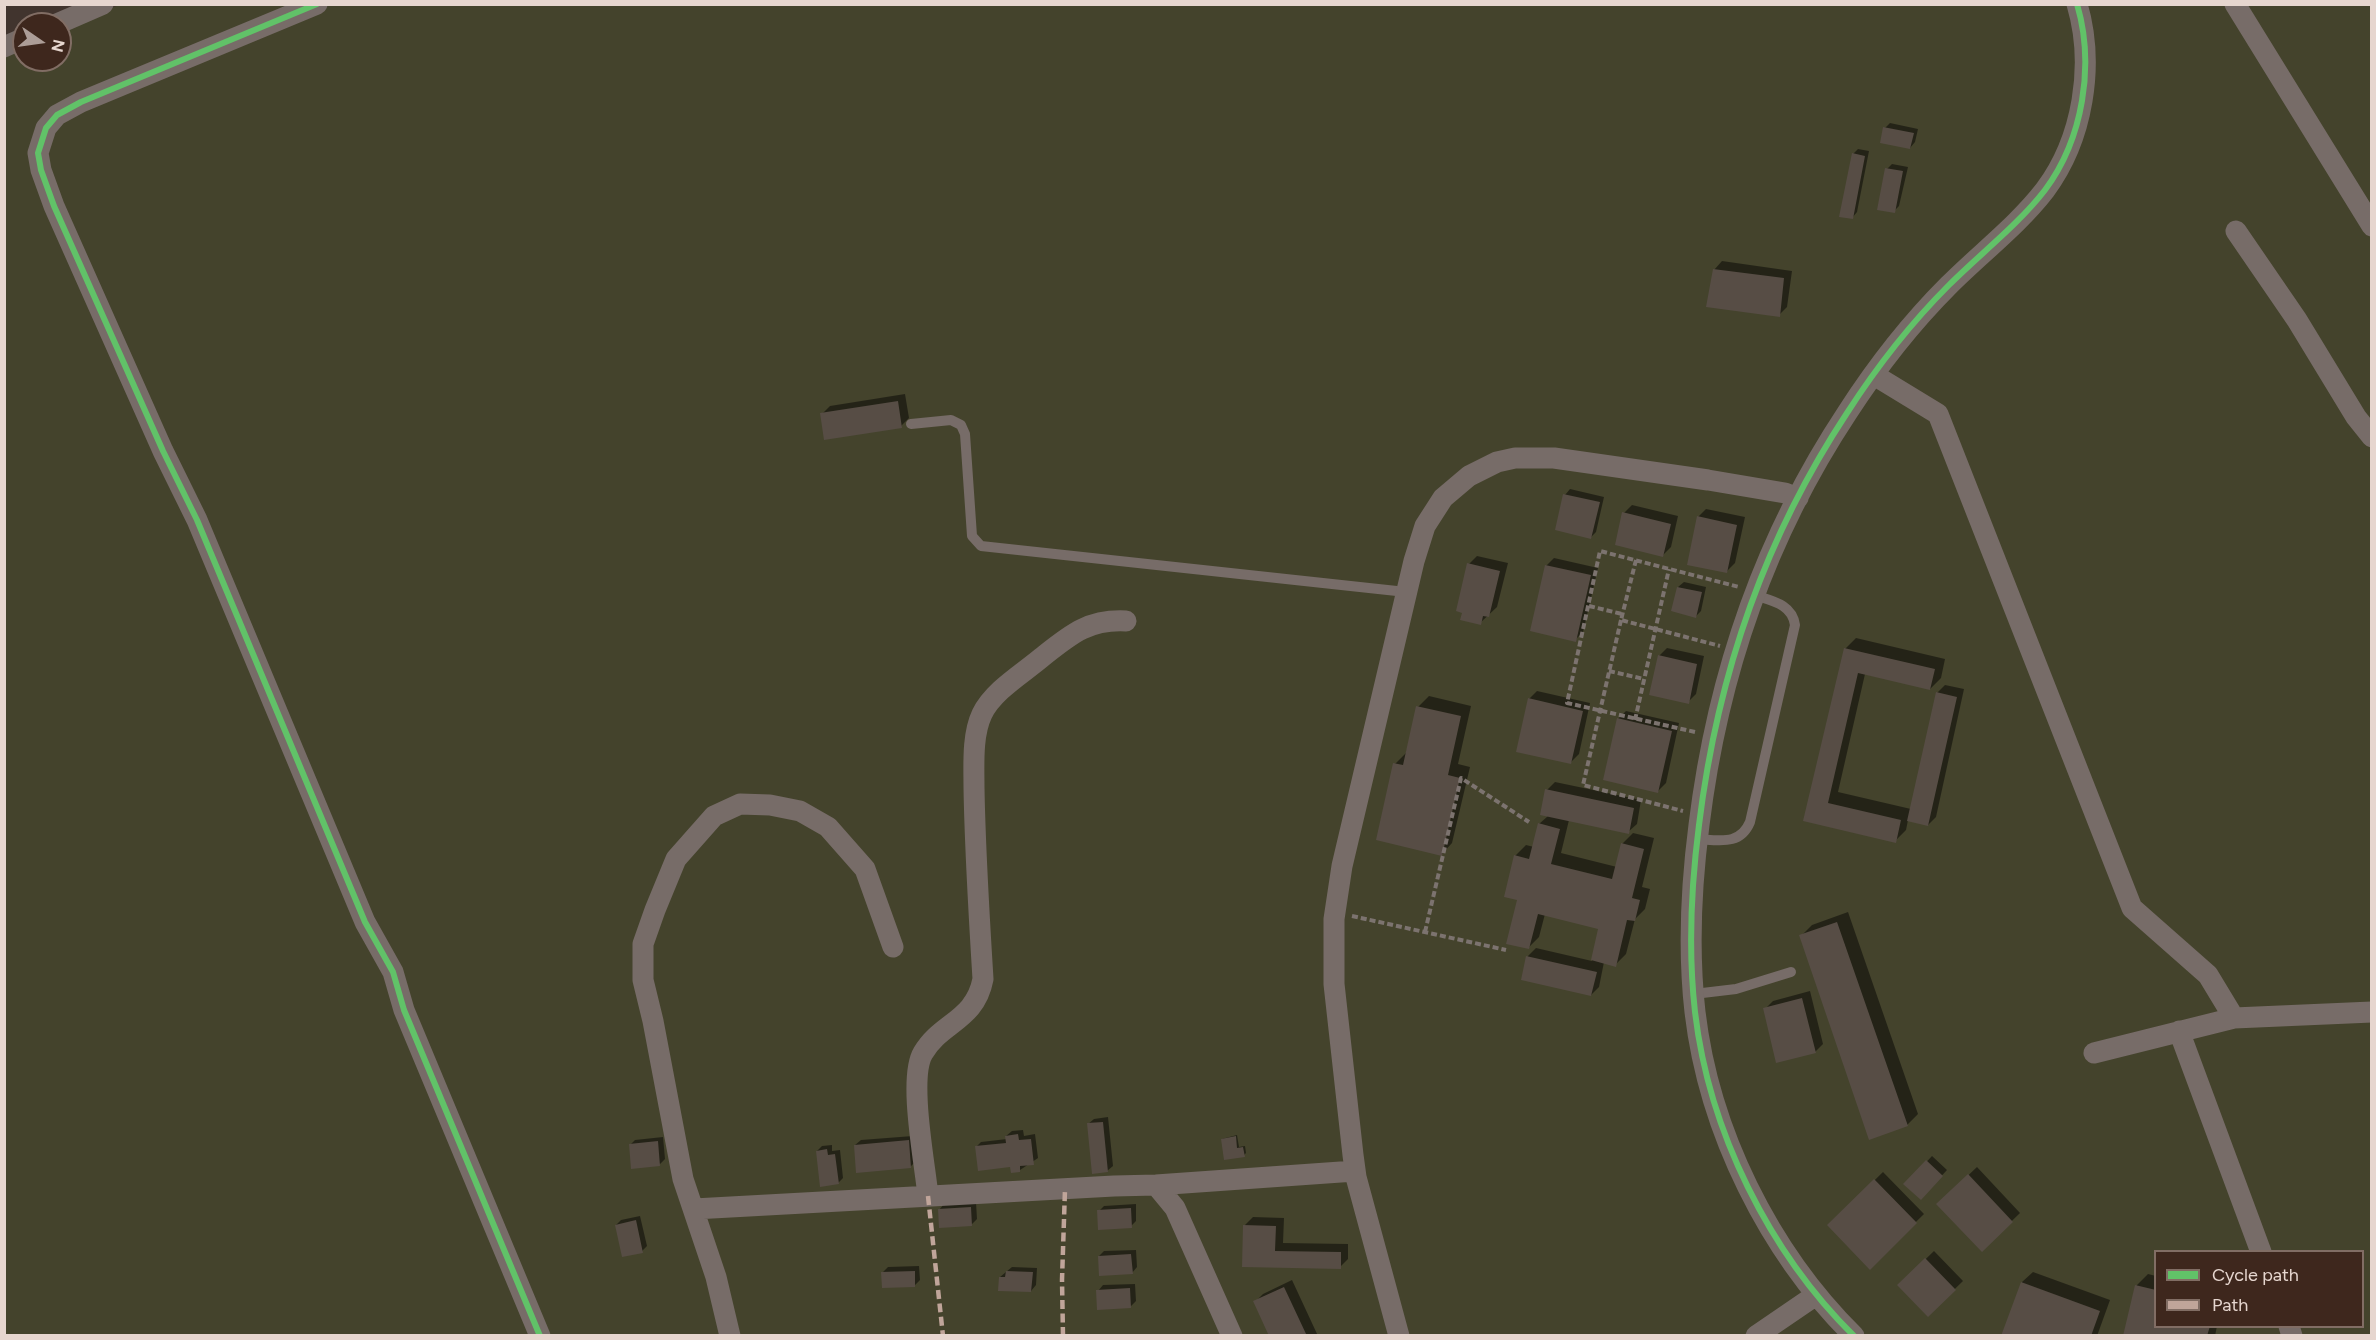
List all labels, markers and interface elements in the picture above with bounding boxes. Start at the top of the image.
north arrow [12,12,72,72]
text: N [47,38,69,54]
legend [2154,1250,2364,1328]
text: Cycle path [2212,1264,2299,1286]
text: Path [2212,1294,2248,1316]

